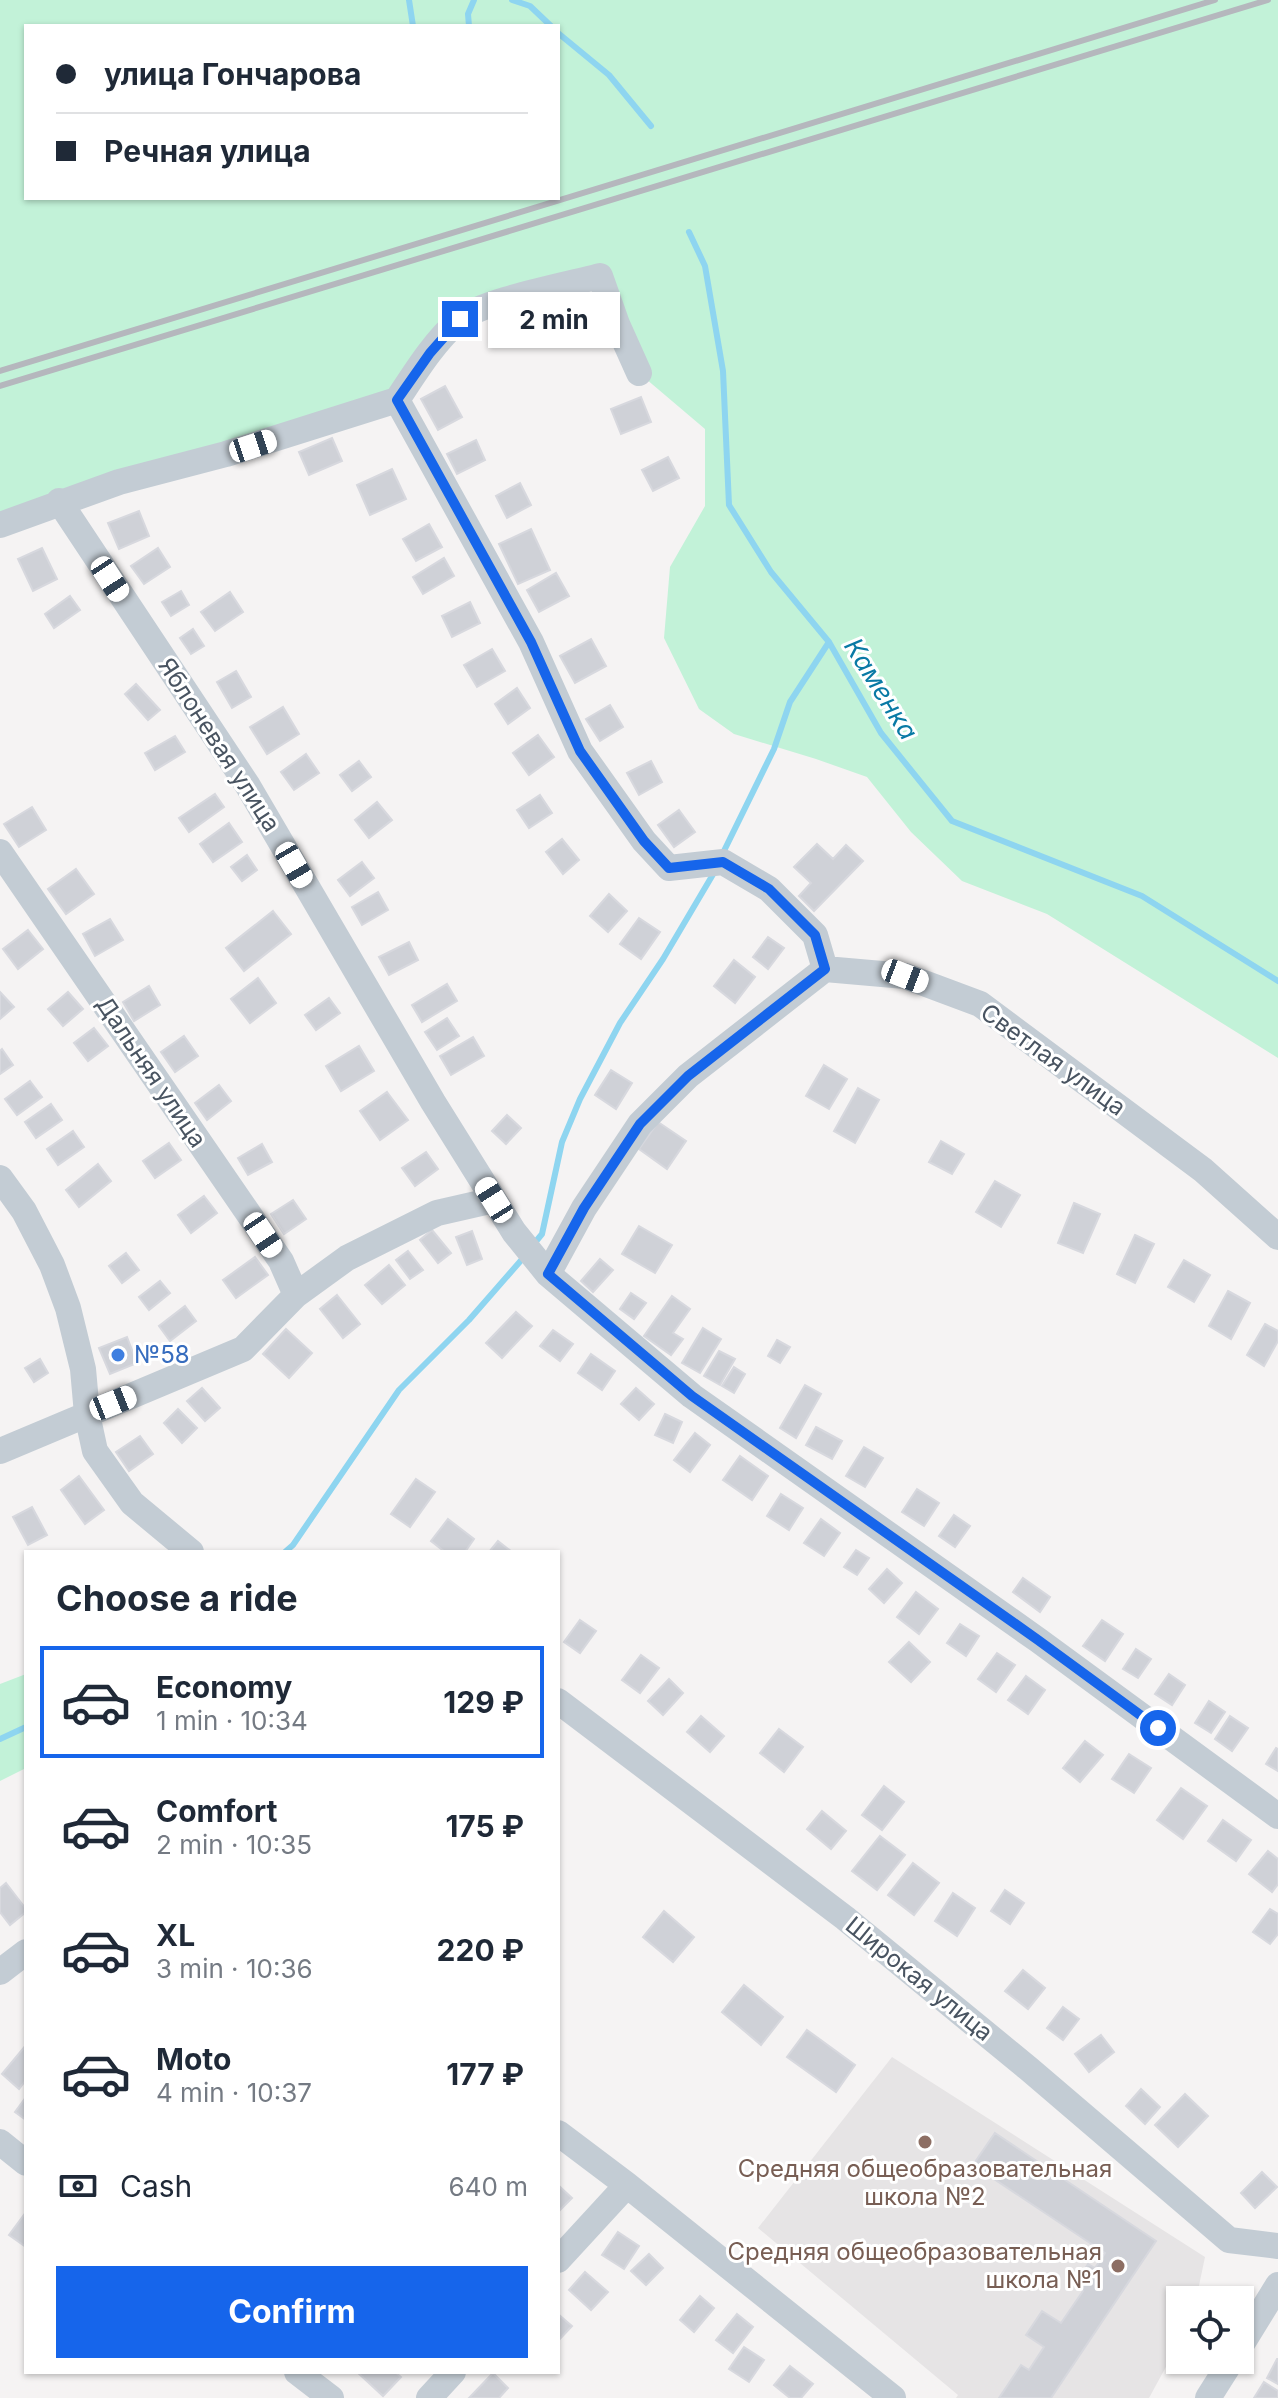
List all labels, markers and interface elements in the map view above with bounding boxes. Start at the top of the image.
text: улица Гончарова [104,56,361,92]
text: Речная улица [104,133,311,169]
callout: 2 min [488,291,620,347]
route end [442,301,478,337]
text: 2 min [519,304,589,335]
car [226,427,280,465]
car [87,552,133,606]
water label: Каменка [838,632,925,745]
street label: Яблоневая улица [152,652,286,837]
car [272,838,316,892]
car [878,956,932,996]
street label: Дальняя улица [90,991,213,1153]
street label: Светлая улица [975,997,1131,1122]
car [471,1173,517,1227]
car [240,1208,286,1262]
place label: №58 [134,1340,190,1369]
marker: №58 [109,1346,127,1364]
car [86,1383,140,1423]
text: Choose a ride [56,1576,298,1620]
icon: car [60,1666,132,1738]
text: Economy [156,1669,292,1705]
text: 129 ₽ [443,1684,524,1720]
text: 1 min · 10:34 [156,1705,308,1736]
route start [1140,1710,1176,1746]
icon: car [60,1790,132,1862]
text: Comfort [156,1793,277,1829]
text: 175 ₽ [445,1808,524,1844]
text: 2 min · 10:35 [156,1829,312,1860]
street label: Широкая улица [840,1910,999,2047]
icon: car [60,1914,132,1986]
text: XL [156,1917,195,1953]
text: 220 ₽ [437,1932,524,1968]
text: 3 min · 10:36 [156,1953,313,1984]
icon: car [60,2038,132,2110]
text: Moto [156,2041,231,2077]
text: 177 ₽ [446,2056,524,2092]
text: 4 min · 10:37 [156,2077,312,2108]
marker: Средняя общеобразовательная школа №2 [916,2133,934,2151]
place label: Средняя общеобразовательная школа №2 [738,2154,1112,2211]
icon: cash [56,2164,100,2208]
text: Cash [120,2168,192,2204]
text: 640 m [449,2171,528,2202]
place label: Средняя общеобразовательная школа №1 [727,2237,1102,2294]
marker: Средняя общеобразовательная школа №1 [1109,2257,1127,2275]
button: Confirm [56,2266,528,2358]
map controls [1166,2286,1254,2374]
button: locate [1166,2286,1254,2374]

